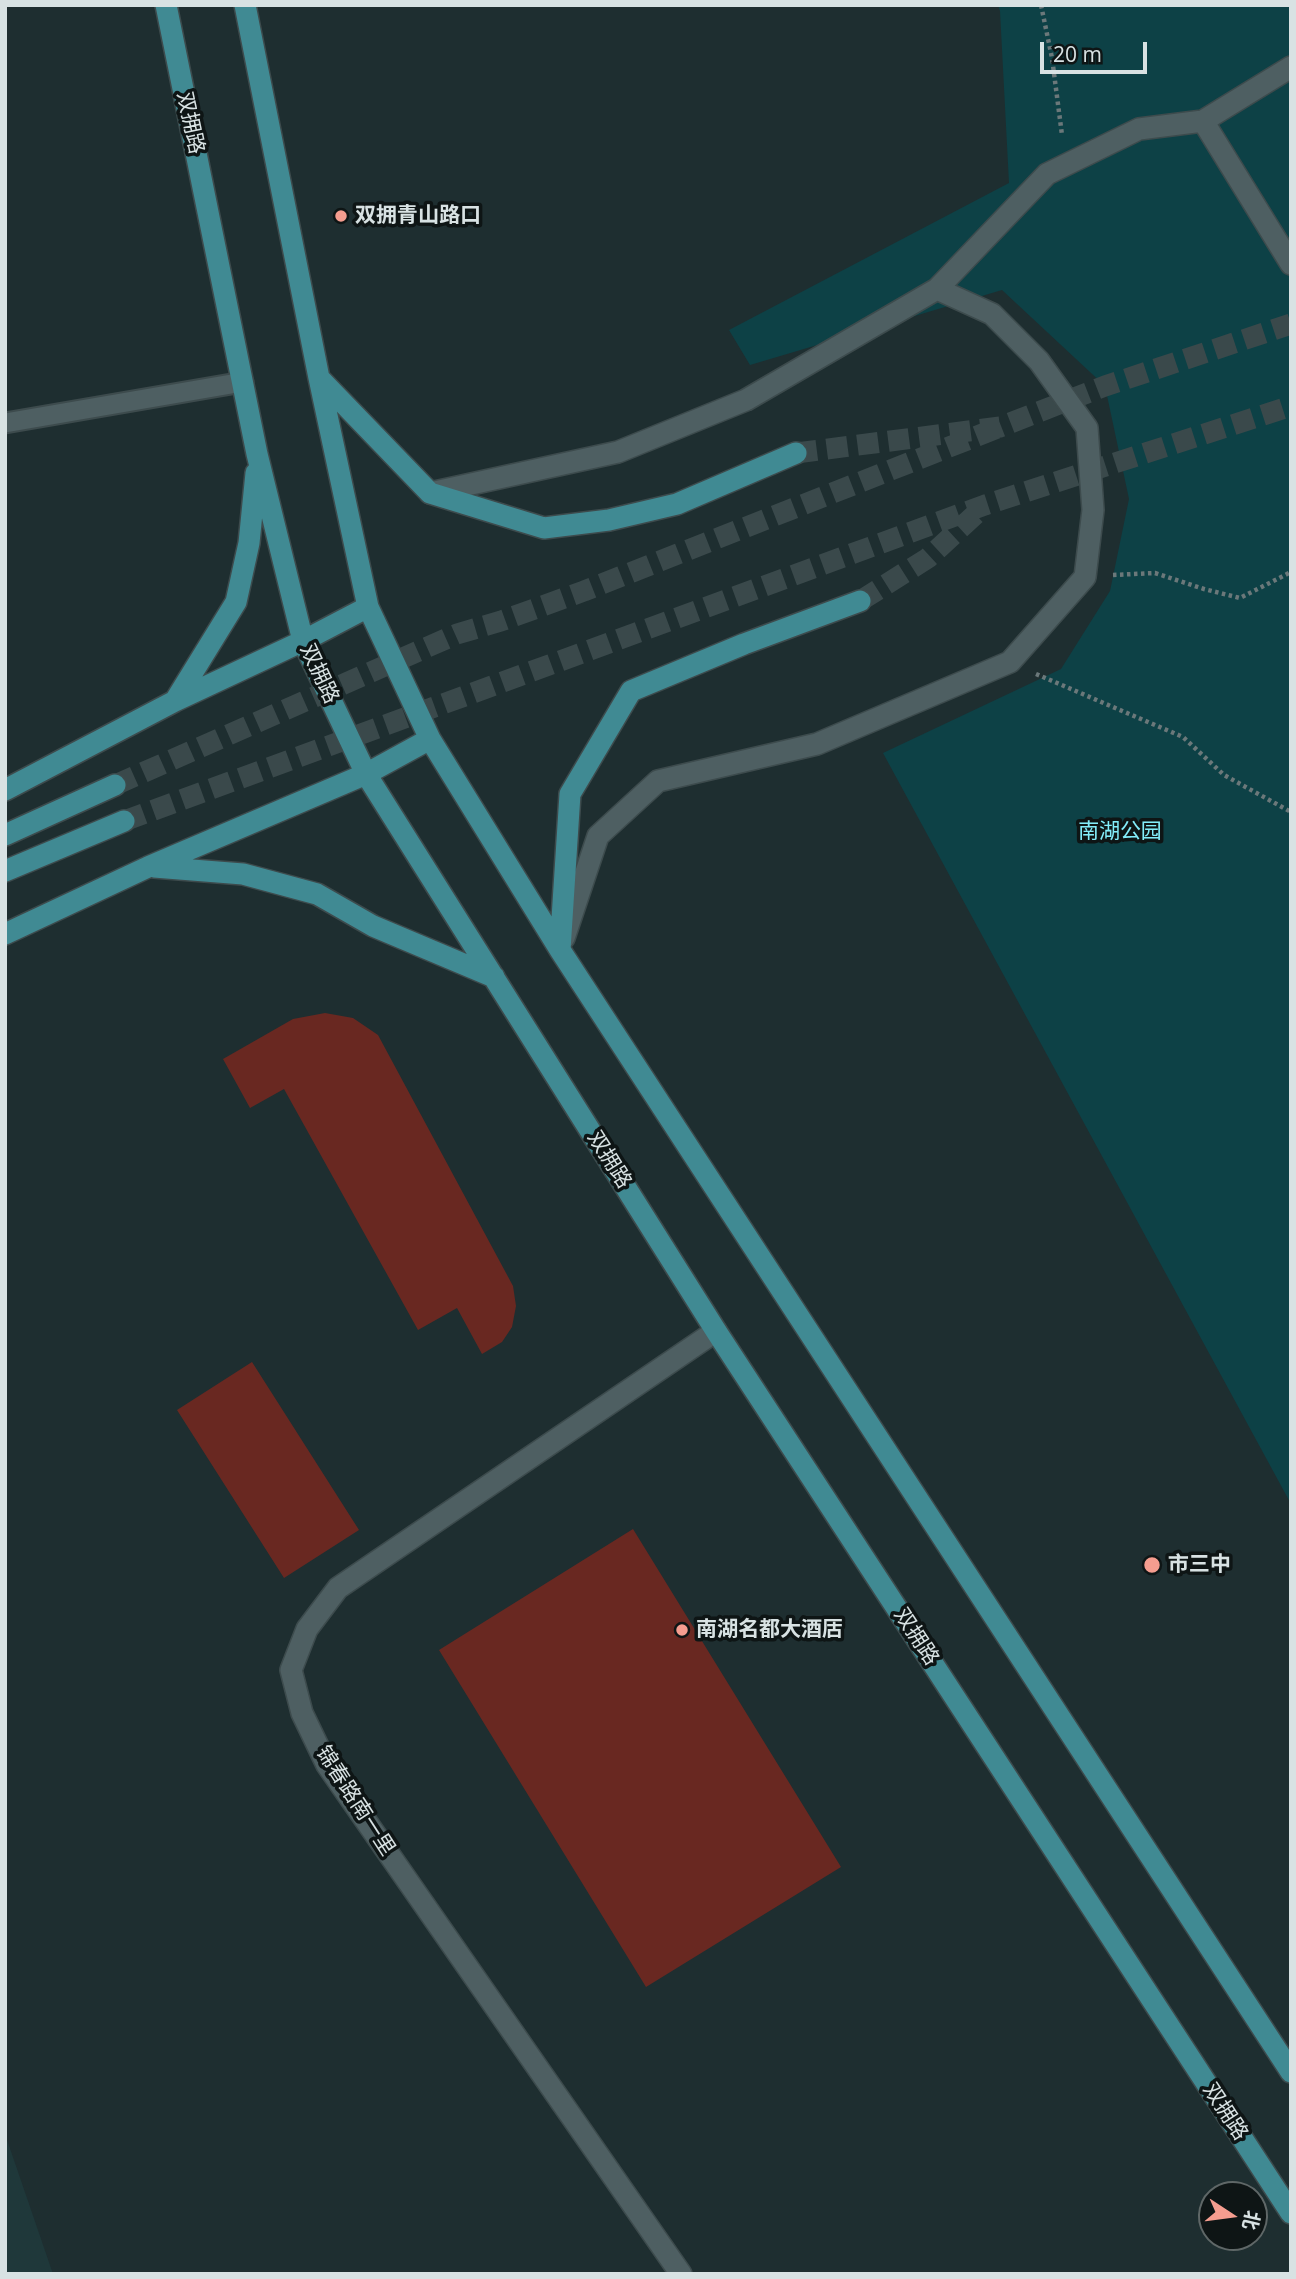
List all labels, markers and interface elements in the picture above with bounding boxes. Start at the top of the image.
scale bar [1044,28,1151,72]
text: 20 m [1053,40,1102,68]
street label: 双拥路 [171,90,209,156]
place label: 双拥青山路口 [355,203,481,229]
marker: 双拥青山路口 [333,208,349,224]
street label: 双拥路 [294,640,344,708]
park label: 南湖公园 [1078,819,1162,845]
street label: 双拥路 [582,1127,636,1193]
place label: 市三中 [1168,1552,1231,1578]
marker: 市三中 [1142,1555,1162,1575]
street label: 双拥路 [888,1604,944,1670]
place label: 南湖名都大酒㕆 [696,1617,843,1643]
marker: 南湖名都大酒㕆 [674,1622,690,1638]
street label: 锦春路南一里 [310,1741,400,1861]
street label: 双拥路 [1197,2079,1253,2145]
north arrow [1198,2181,1268,2251]
text: 北 [1237,2208,1266,2232]

